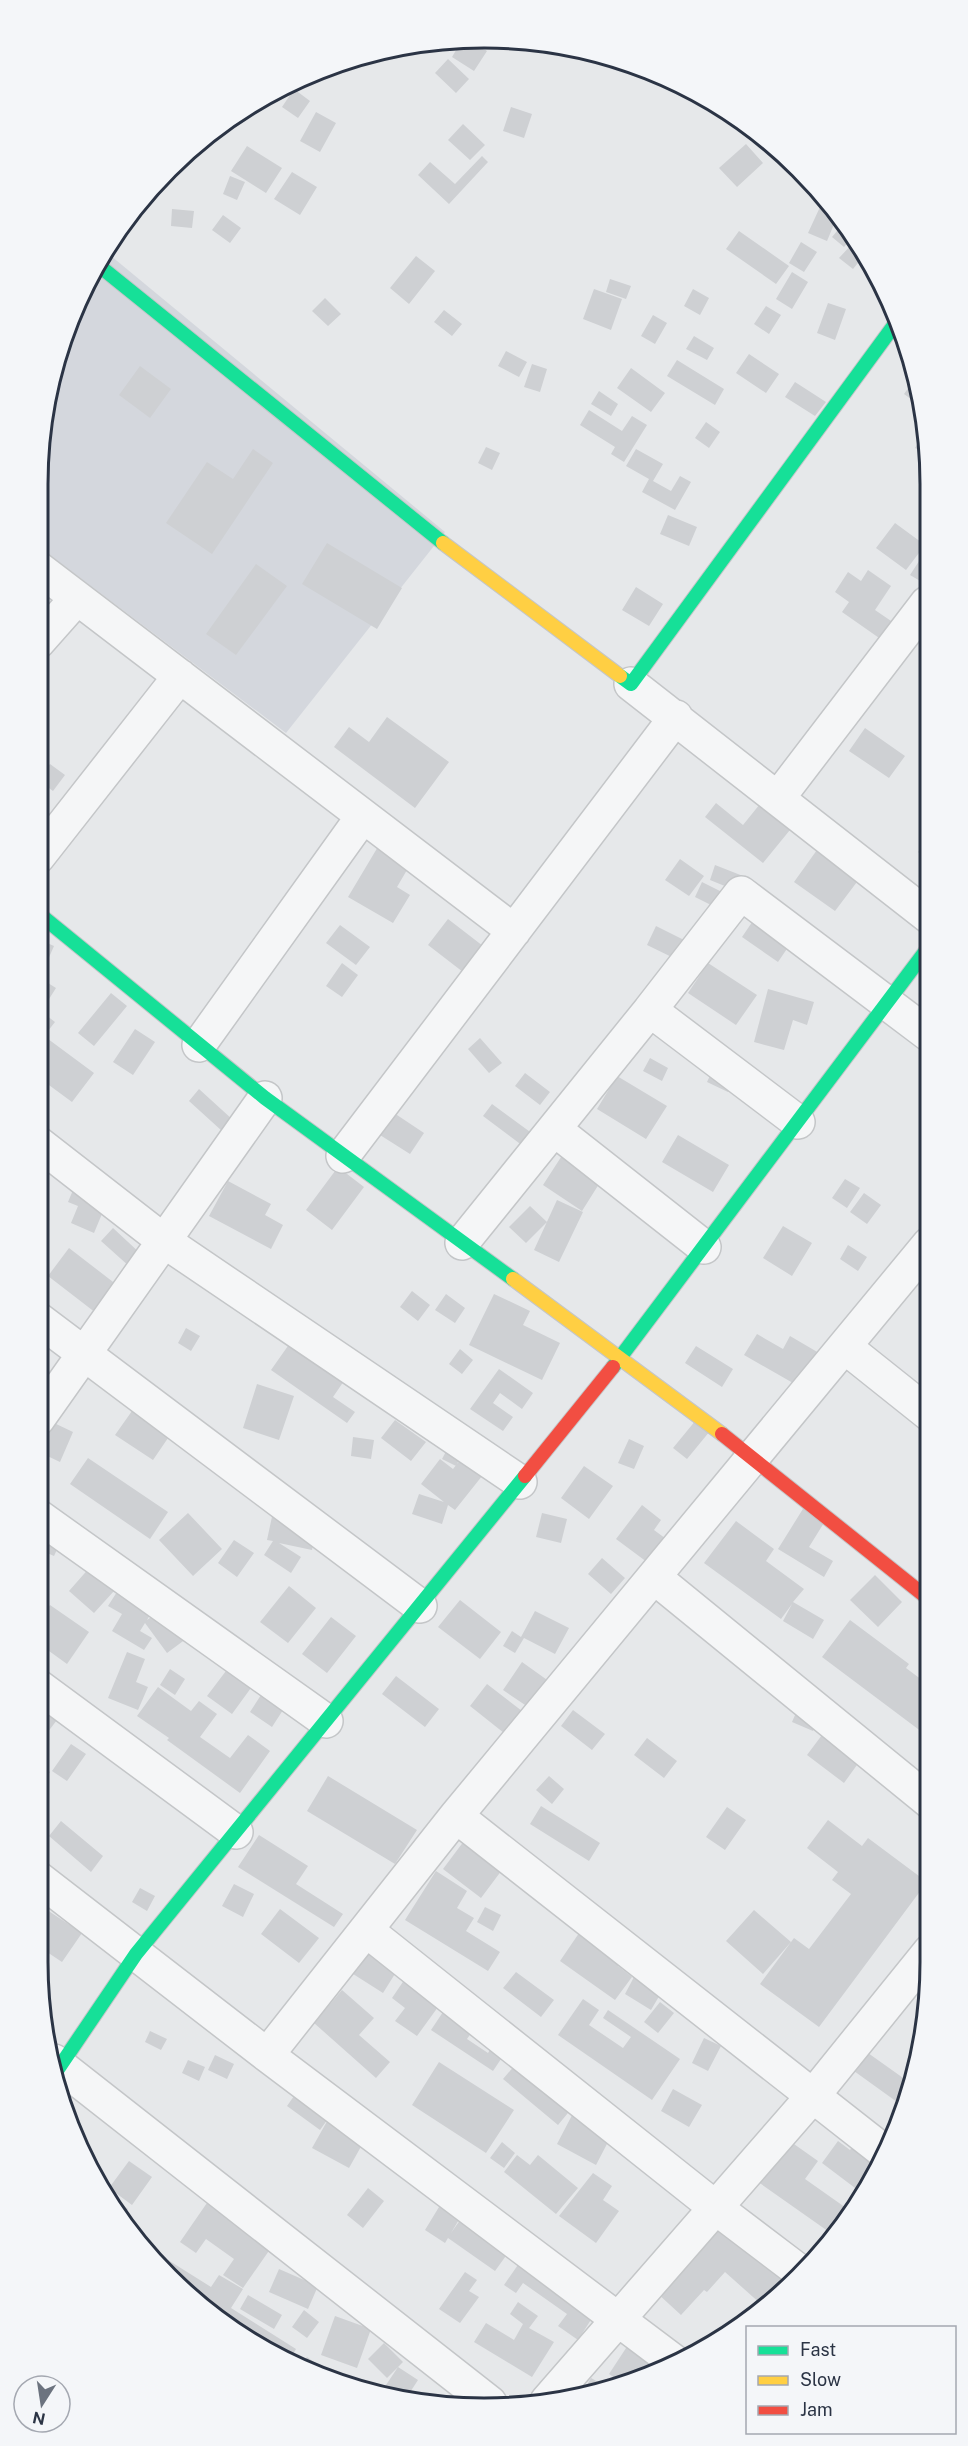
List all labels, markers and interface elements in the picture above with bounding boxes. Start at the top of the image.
legend [746,2326,956,2434]
text: Fast [800,2339,836,2360]
text: Slow [800,2369,841,2390]
north arrow [12,2374,72,2434]
text: Jam [800,2399,833,2420]
text: N [31,2408,47,2429]

